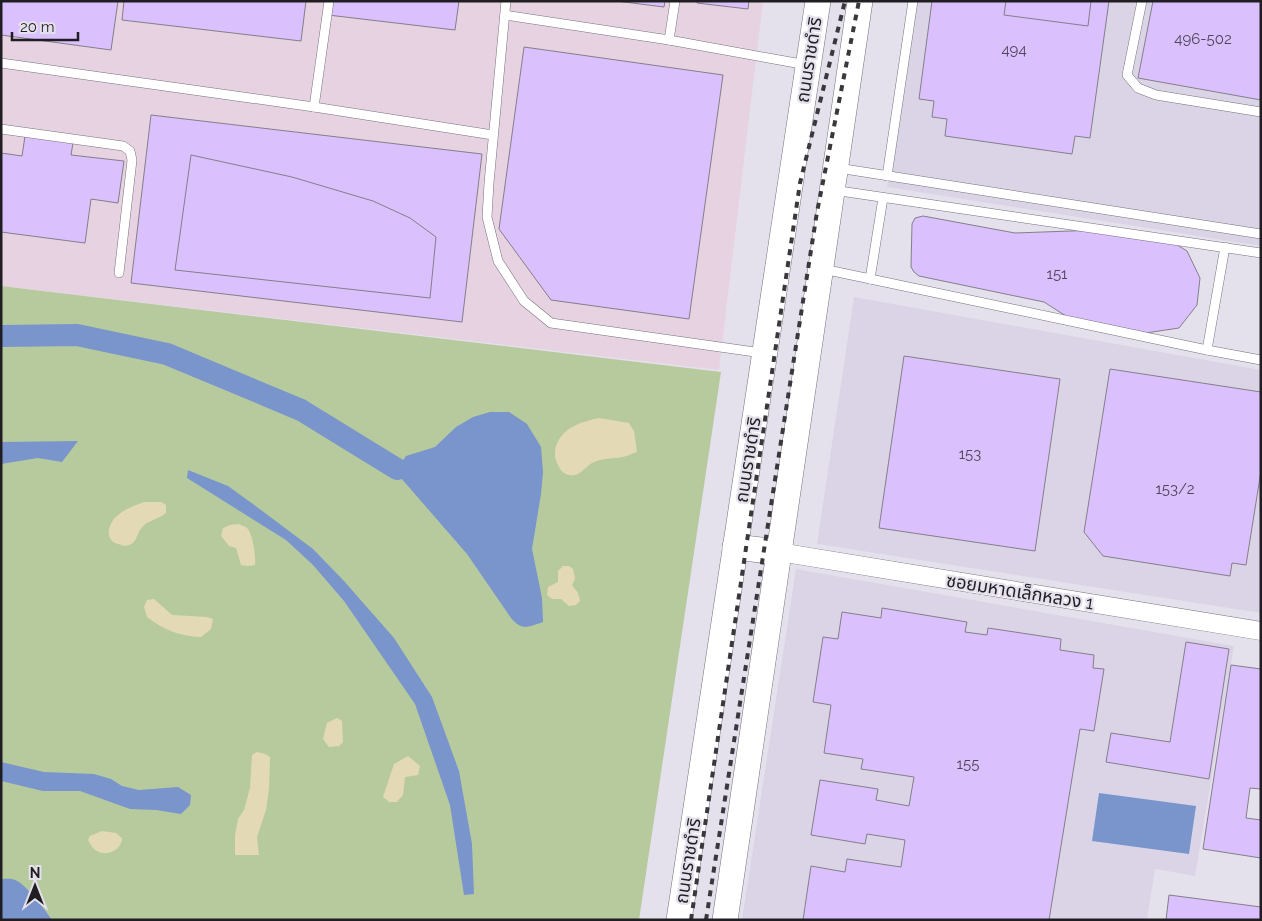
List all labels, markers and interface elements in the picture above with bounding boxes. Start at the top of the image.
scale bar [12,10,79,42]
street label: ถนนราชดำริ [791,16,826,104]
text: 20 m [20,18,55,36]
house number: 496-502 [1174,30,1232,48]
house number: 494 [1001,41,1027,59]
house number: 151 [1046,265,1068,283]
street label: ถนนราชดำริ [730,416,765,504]
house number: 153 [959,445,981,463]
house number: 153/2 [1155,480,1195,498]
street label: ซอยมหาดเล็กหลวง 1 [945,569,1096,614]
house number: 155 [957,755,979,773]
street label: ถนนราชดำริ [670,817,705,905]
north arrow [10,861,60,911]
text: N [30,865,40,881]

